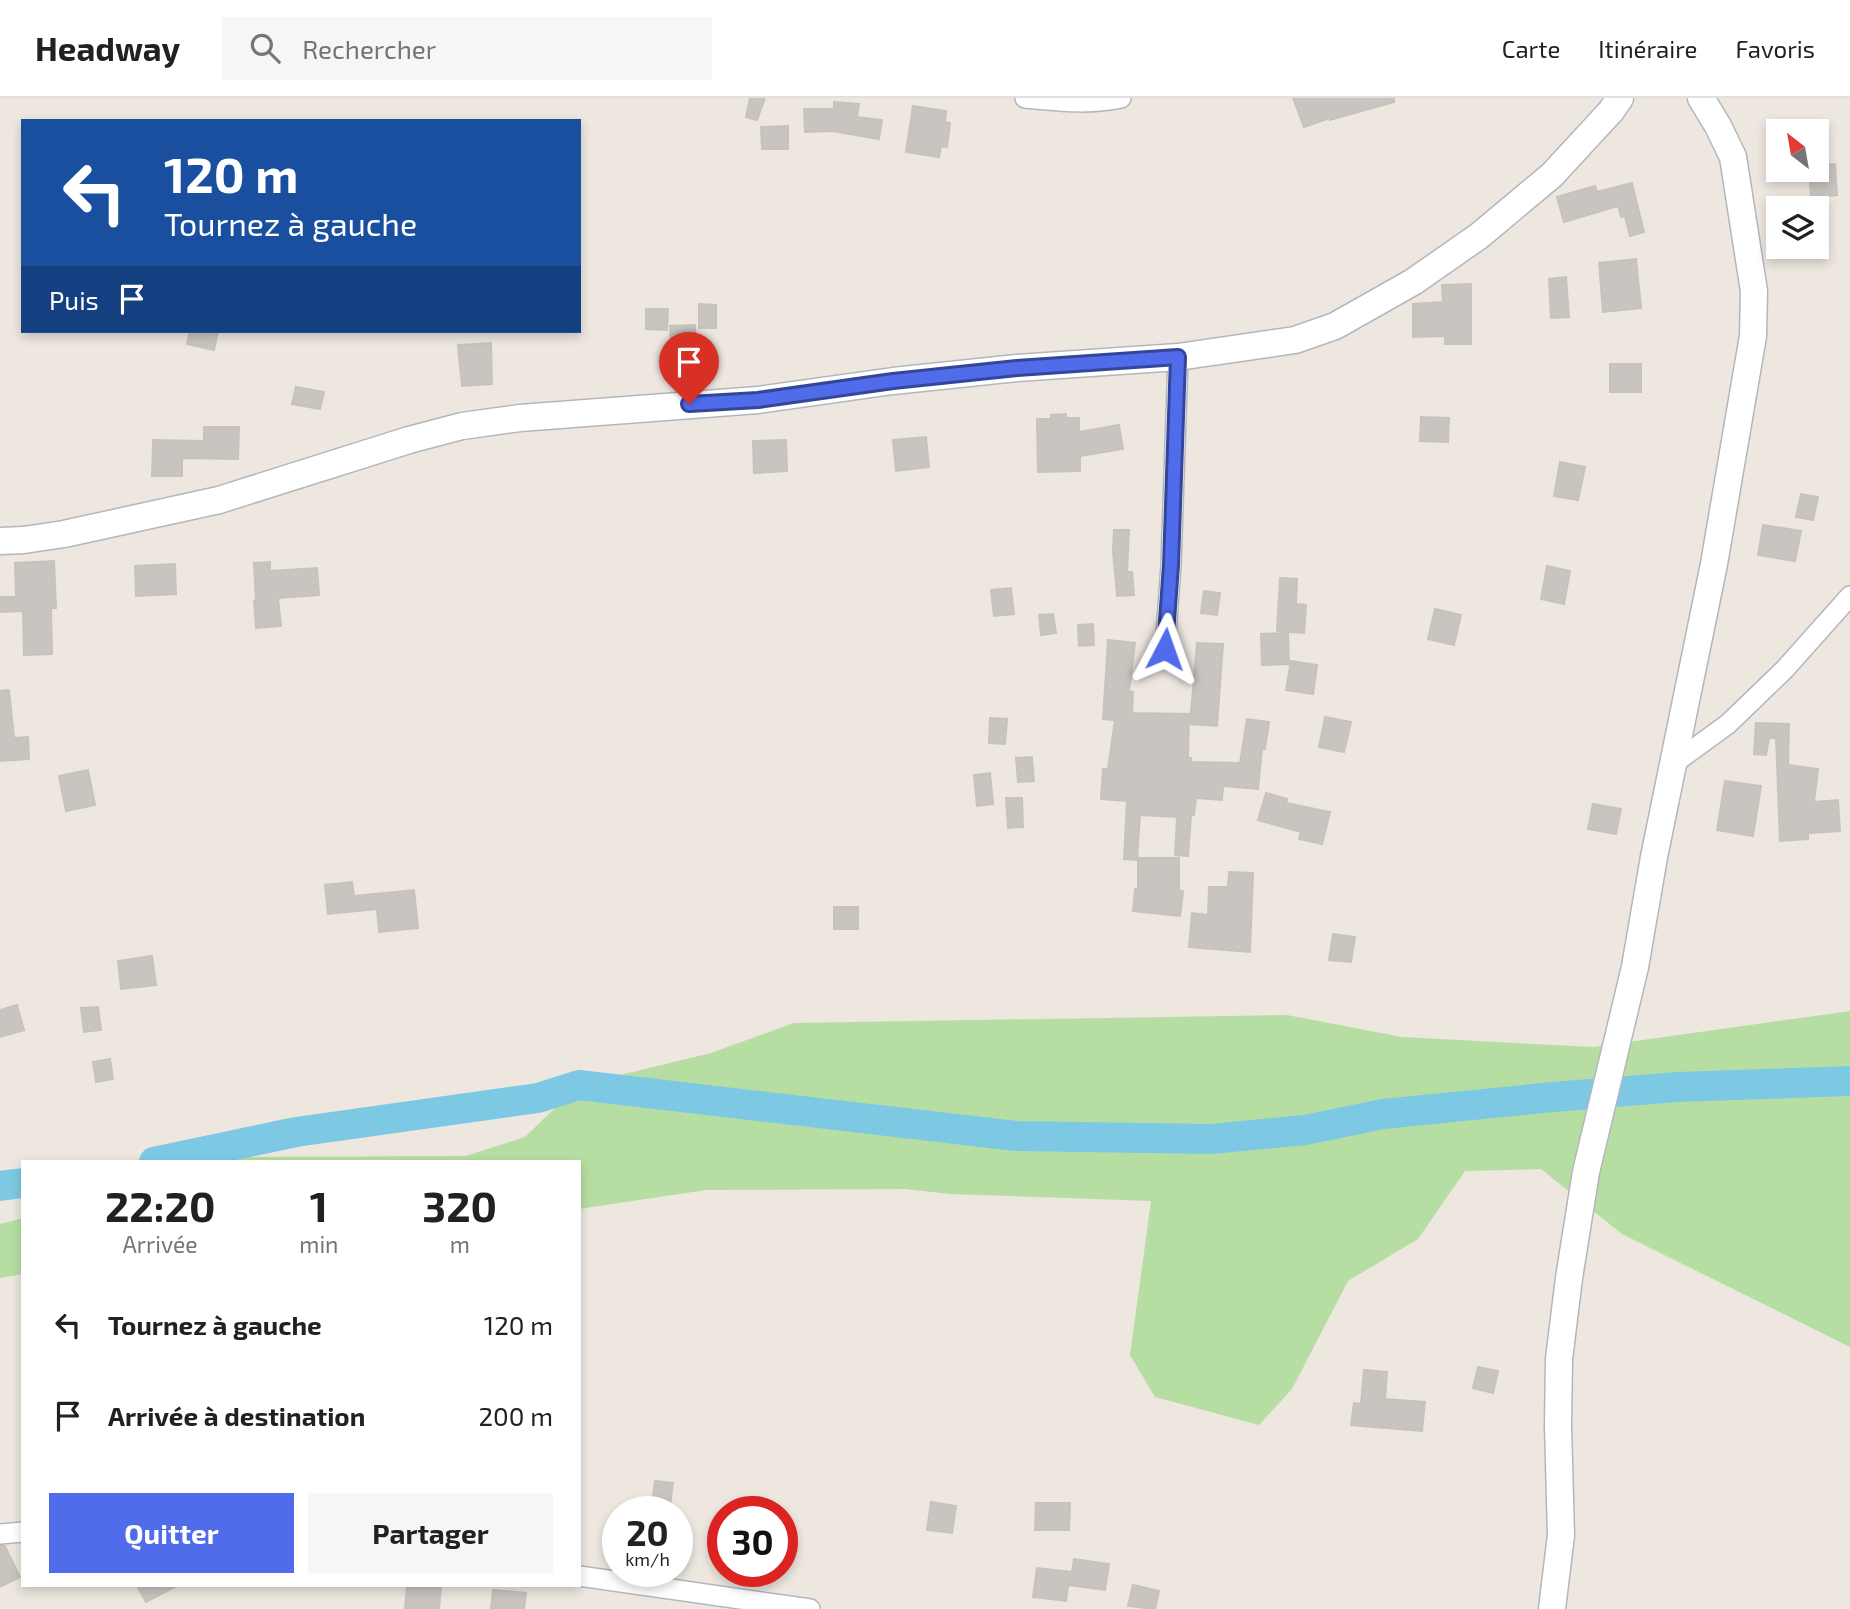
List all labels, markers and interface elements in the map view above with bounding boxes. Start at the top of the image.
search box [222,17,712,80]
text: Headway [35,28,180,68]
icon: search [246,29,284,67]
text: Rechercher [302,33,436,64]
text: Carte [1502,34,1560,63]
text: Itinéraire [1598,34,1697,63]
text: Favoris [1735,34,1815,63]
north arrow [1766,119,1829,182]
map controls [1766,119,1829,259]
text: 120 m [164,144,298,203]
icon: left [49,147,140,238]
button: layers [1766,196,1829,259]
text: Tournez à gauche [164,204,417,242]
icon: arrive [113,280,151,318]
text: Puis [49,284,99,315]
pin [659,332,719,404]
icon: arrive [670,343,708,381]
position arrow [1128,612,1202,686]
text: 22:20 [105,1180,215,1230]
text: 1 [310,1180,328,1230]
text: 320 [422,1180,497,1230]
text: Arrivée [123,1230,198,1258]
text: min [299,1230,338,1258]
text: m [450,1230,470,1258]
icon: left [49,1306,87,1344]
text: Tournez à gauche [108,1309,322,1340]
text: 120 m [484,1309,553,1340]
icon: arrive [49,1397,87,1435]
text: Arrivée à destination [108,1400,365,1431]
text: 200 m [478,1400,553,1431]
button: Quitter [49,1493,294,1573]
button: Partager [308,1493,553,1573]
speed limit sign: 30 [707,1496,798,1587]
text: 20 [626,1511,669,1553]
text: km/h [625,1548,670,1570]

